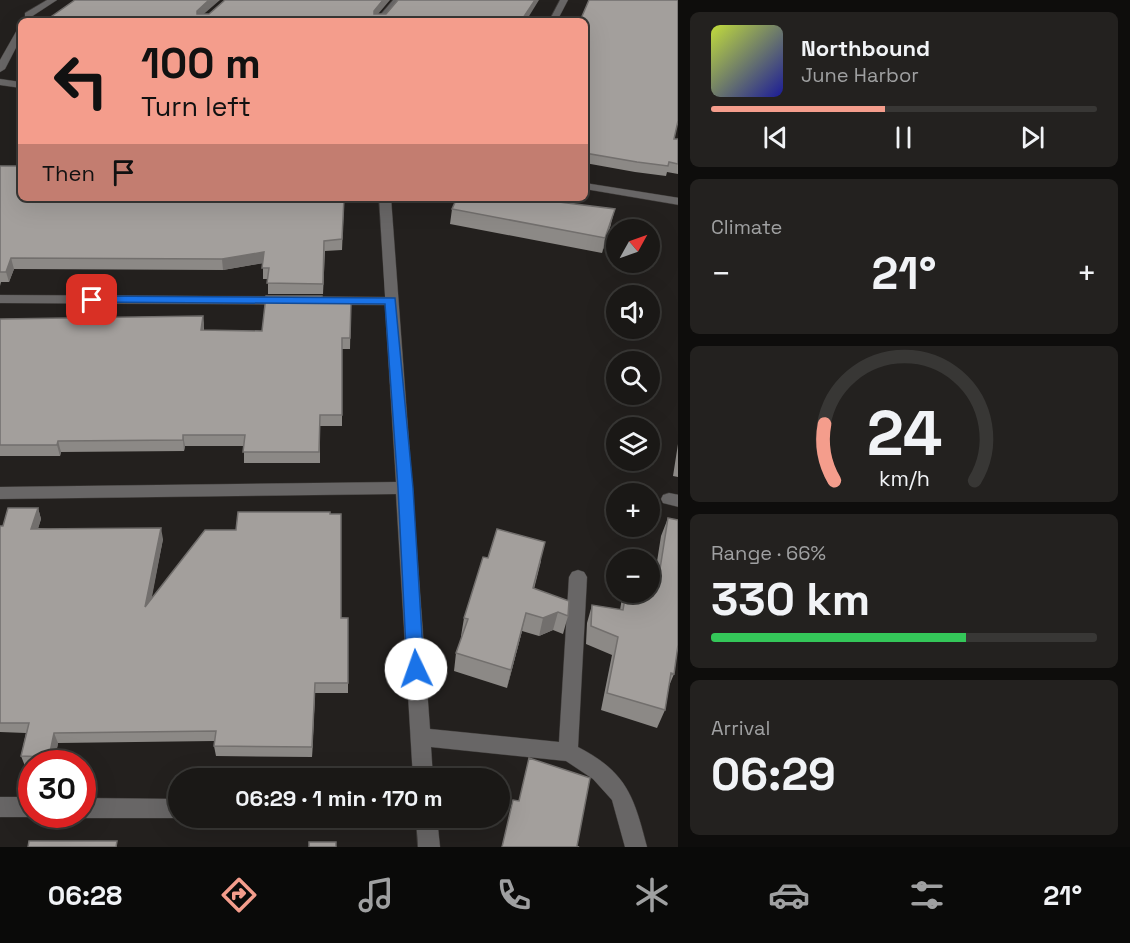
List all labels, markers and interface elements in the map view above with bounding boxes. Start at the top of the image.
text: Northbound [801,34,930,62]
text: 100 m [141,37,261,90]
icon: left [42,42,120,120]
text: June Harbor [801,62,919,88]
text: Turn left [141,89,251,124]
icon: previous [759,121,792,154]
icon: pause [887,121,920,154]
icon: next [1016,121,1049,154]
icon: arrive [107,156,140,189]
text: Then [42,159,95,187]
text: Climate [711,214,782,240]
north arrow [606,219,660,273]
map controls [606,219,660,603]
text: 21° [872,245,936,302]
text: − [711,253,731,295]
text: + [1077,253,1097,295]
pin [66,274,117,325]
icon: arrive [75,283,108,316]
button: sound [606,285,660,339]
button: search [606,351,660,405]
text: 24 [866,394,942,473]
button: layers [606,417,660,471]
text: km/h [878,465,930,492]
button: + [606,483,660,537]
text: Range · 66% [711,540,826,566]
button: − [606,549,660,603]
text: 330 km [711,571,870,628]
position arrow [384,637,448,701]
text: Arrival [711,715,770,741]
text: 06:29 [711,746,836,803]
speed limit sign: 30 [18,750,96,828]
text: 06:29 · 1 min · 170 m [235,784,443,812]
icon: directions [218,874,260,916]
icon: music [355,874,397,916]
icon: phone [493,874,535,916]
icon: climate [631,874,673,916]
icon: car [768,874,810,916]
icon: filters [906,874,948,916]
text: 06:28 [48,878,122,913]
text: 21° [1043,878,1082,913]

